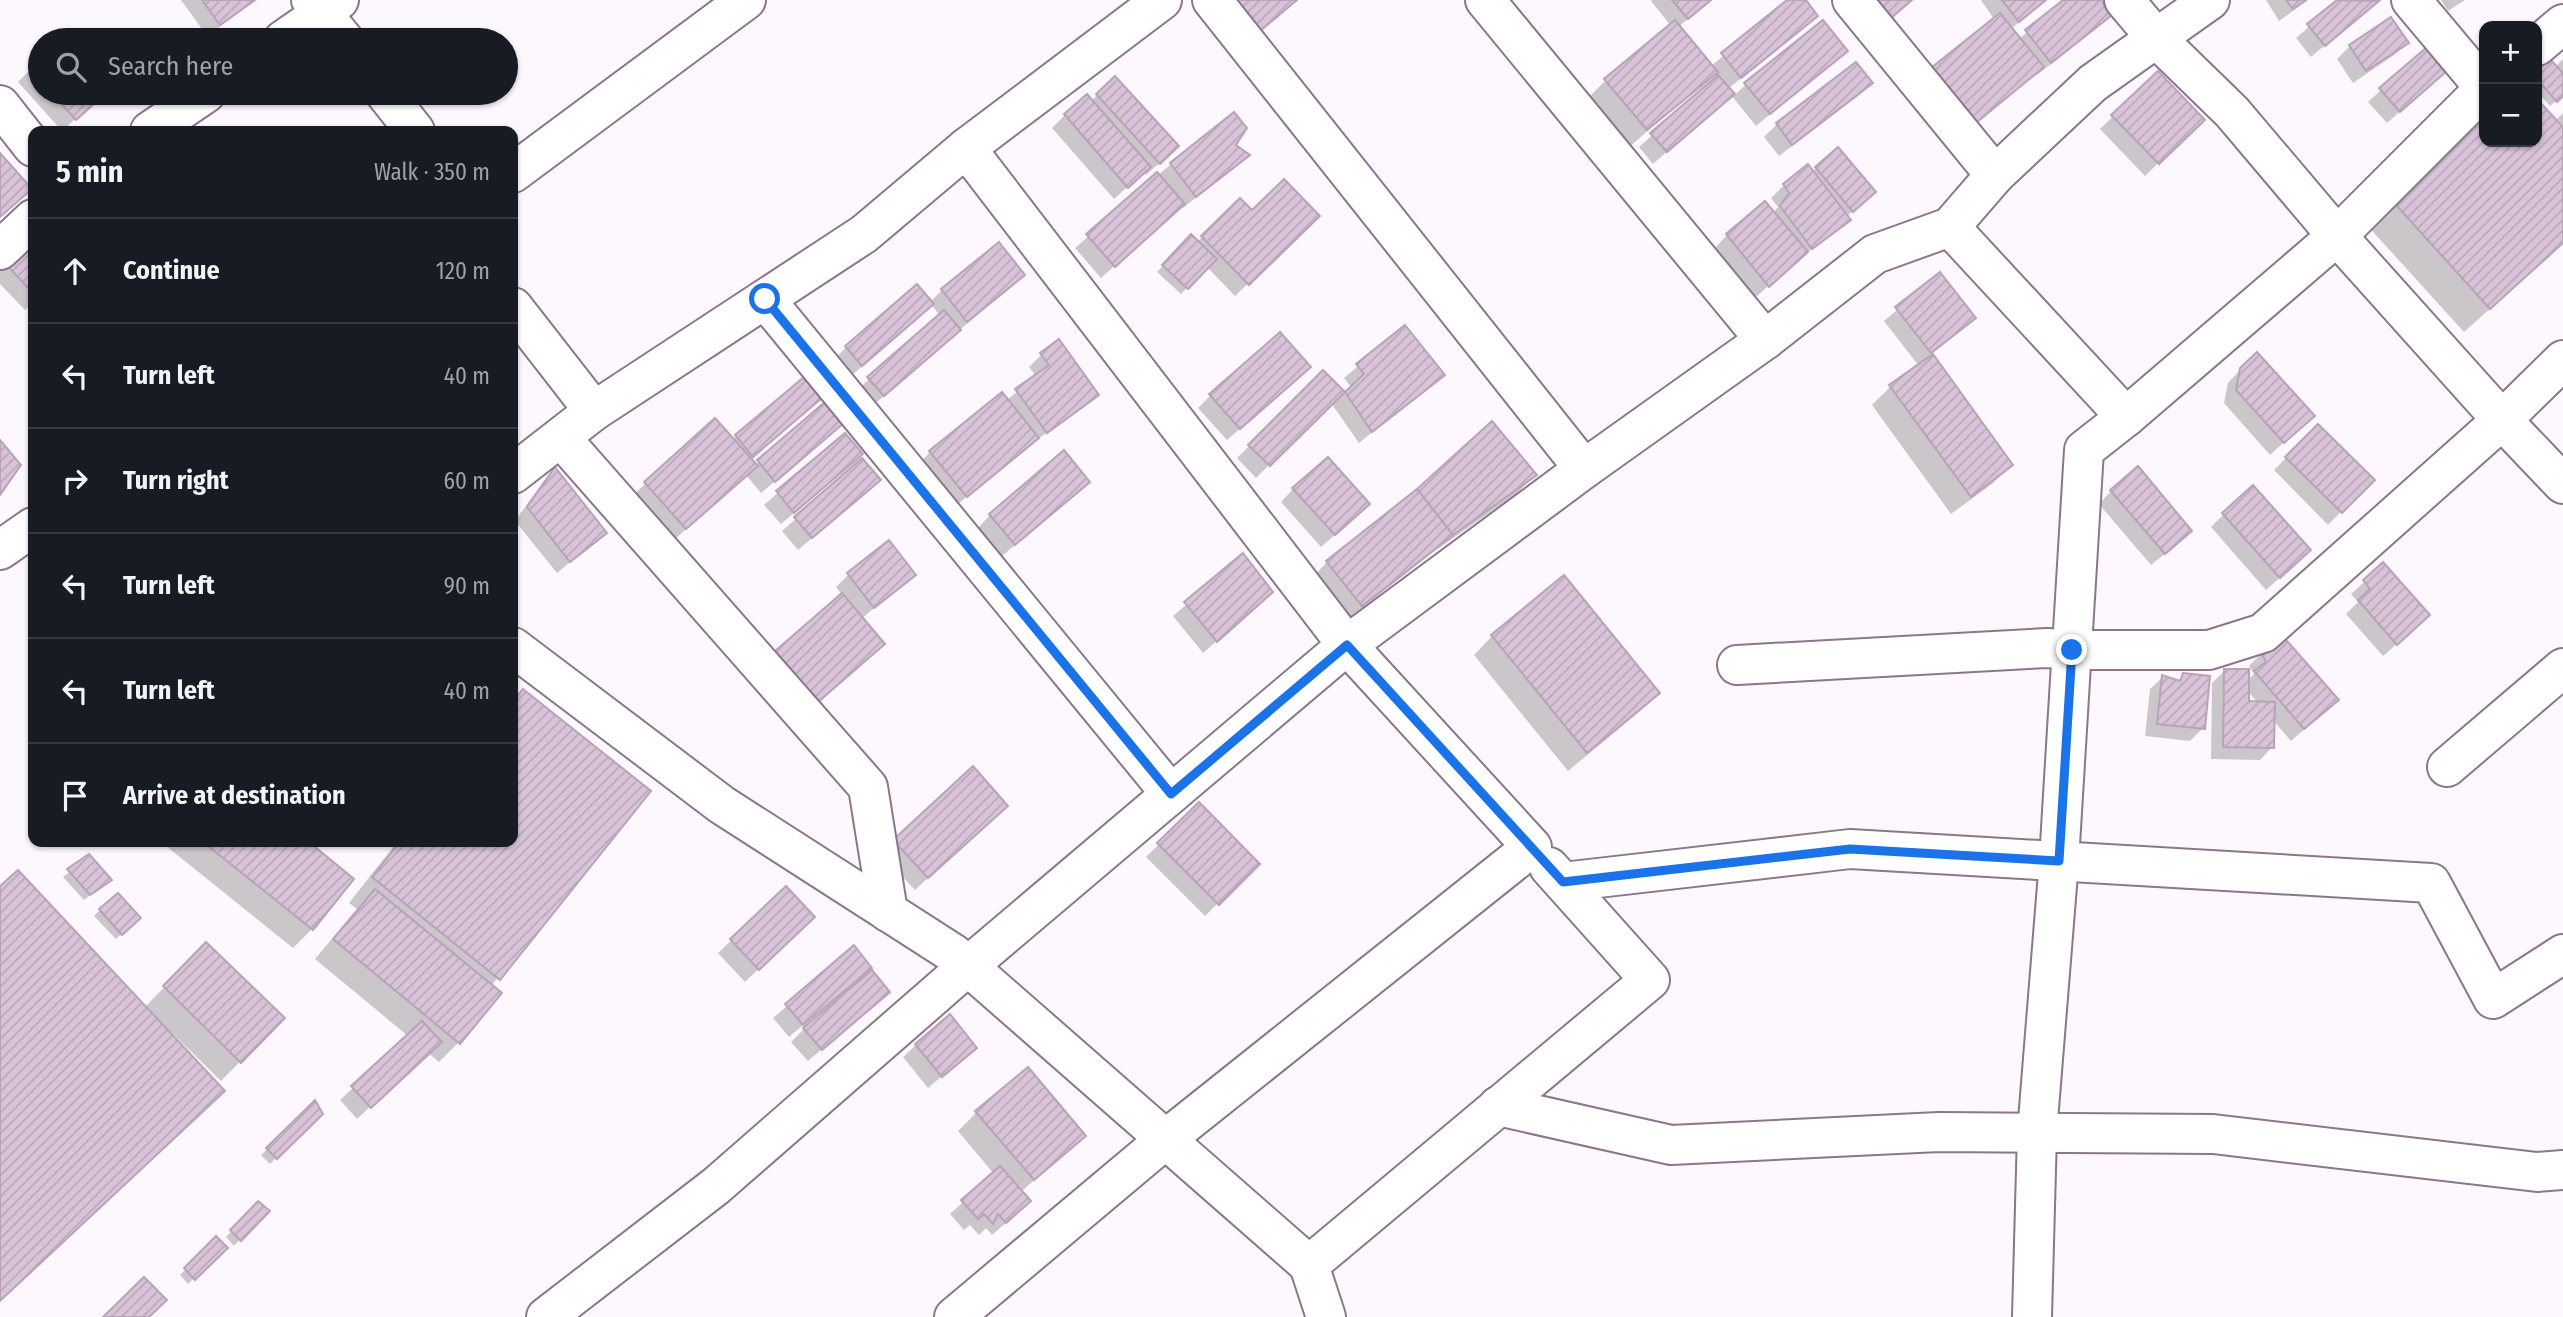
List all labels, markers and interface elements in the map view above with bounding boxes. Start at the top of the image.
map controls [2479,21,2542,147]
button: + [2479,21,2542,84]
search box [28,28,518,105]
icon: search [52,48,90,86]
text: Search here [108,51,233,82]
button: − [2479,84,2542,147]
text: 5 min [56,154,123,190]
text: Walk · 350 m [374,158,490,186]
icon: ahead [56,252,94,290]
text: Continue [123,255,220,286]
text: 120 m [436,257,490,285]
route start [749,283,780,314]
icon: left [56,357,94,395]
text: Turn left [123,360,215,391]
text: 40 m [444,362,490,390]
icon: right [56,462,94,500]
text: Turn right [123,465,229,496]
text: 60 m [444,467,490,495]
icon: left [56,567,94,605]
text: Turn left [123,570,215,601]
text: 90 m [444,572,490,600]
route end [2056,634,2087,665]
icon: left [56,672,94,710]
text: Turn left [123,675,215,706]
text: 40 m [444,677,490,705]
icon: arrive [56,777,94,815]
text: Arrive at destination [123,780,346,811]

